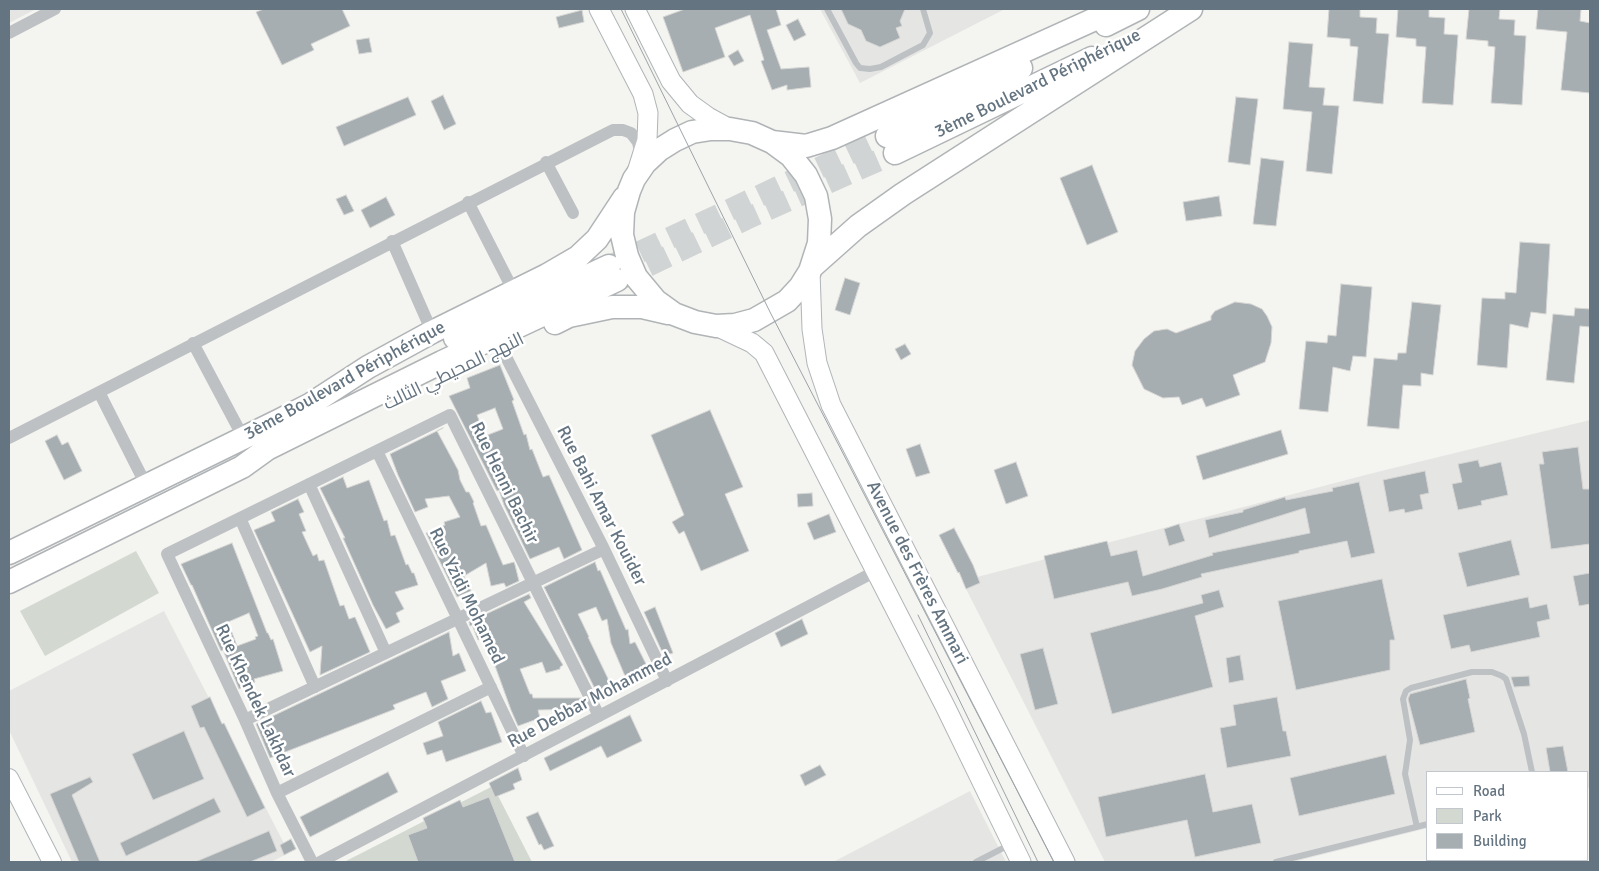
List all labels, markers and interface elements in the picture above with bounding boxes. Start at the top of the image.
street label: 3ème Boulevard Périphérique [932,25,1144,143]
street label: 3ème Boulevard Périphérique [241,317,449,445]
street label: النهج المحيطي الثالث [380,329,528,415]
street label: Rue Henni Bachir [465,419,543,547]
street label: Rue Bahi Amar Kouider [551,422,651,590]
street label: Avenue des Frères Ammari [861,478,973,668]
street label: Rue Yzidi Mohamed [424,524,508,668]
street label: Rue Khendek Lakhdar [210,621,300,781]
street label: Rue Debbar Mohammed [504,649,676,753]
legend [1426,771,1589,861]
text: Road [1473,782,1505,800]
text: Park [1473,807,1502,825]
text: Building [1473,832,1527,850]

